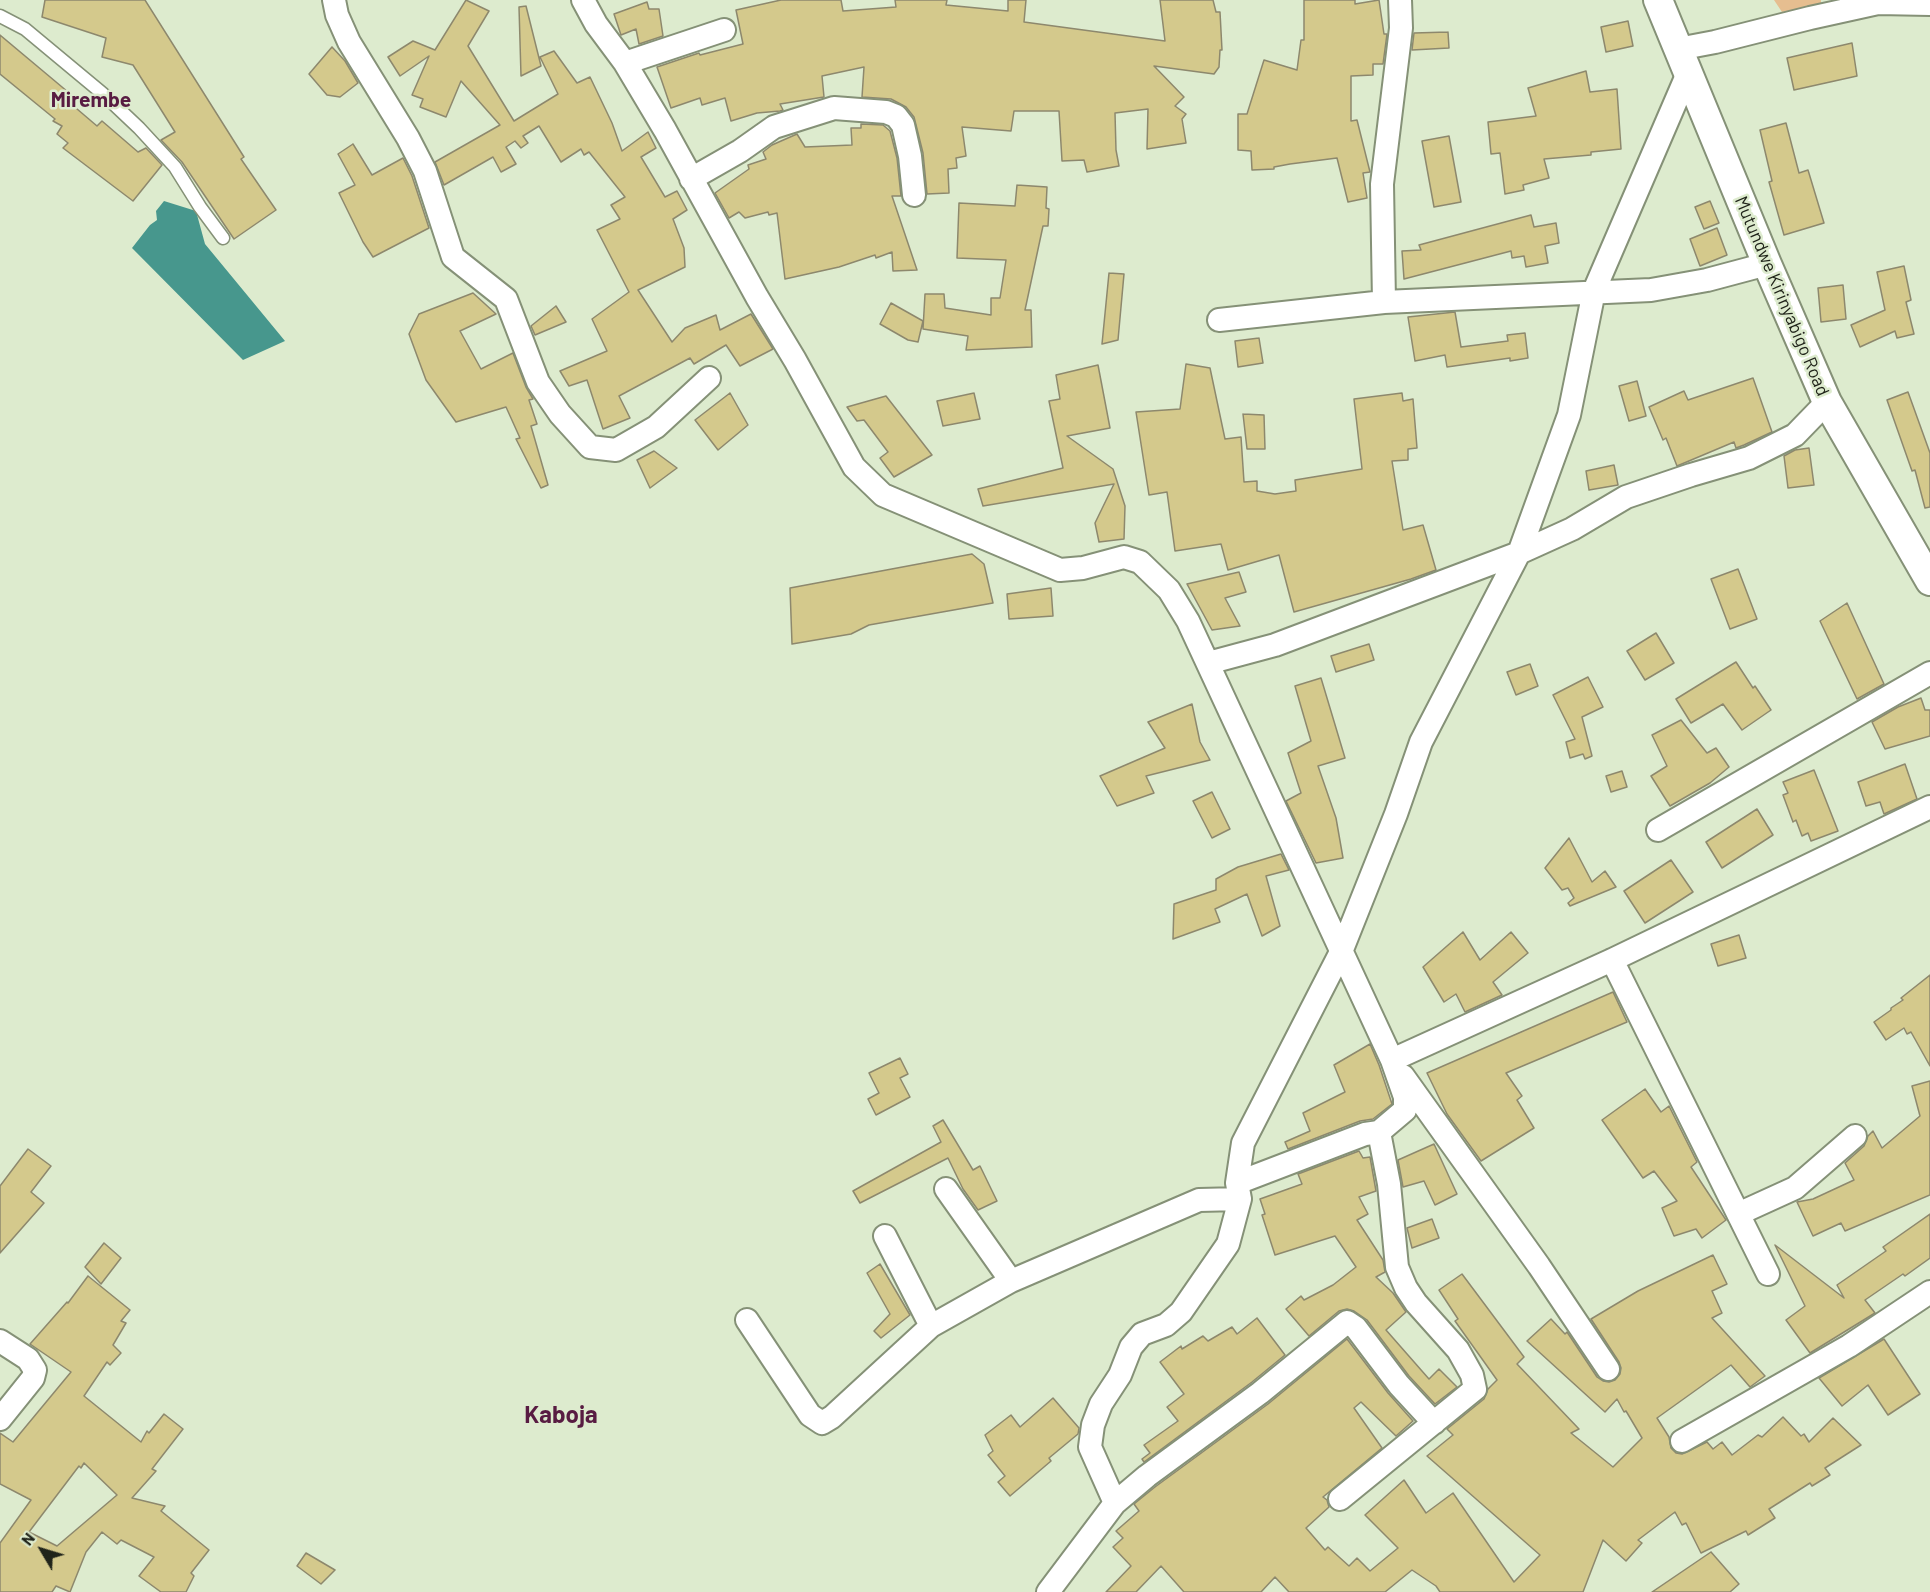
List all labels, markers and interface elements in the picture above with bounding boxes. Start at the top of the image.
district label: Mirembe [51,87,131,113]
street label: Mutundwe Kirinyabigo Road [1730,193,1834,399]
district label: Kaboja [524,1401,598,1429]
north arrow [12,1520,72,1580]
text: N [17,1529,38,1549]

